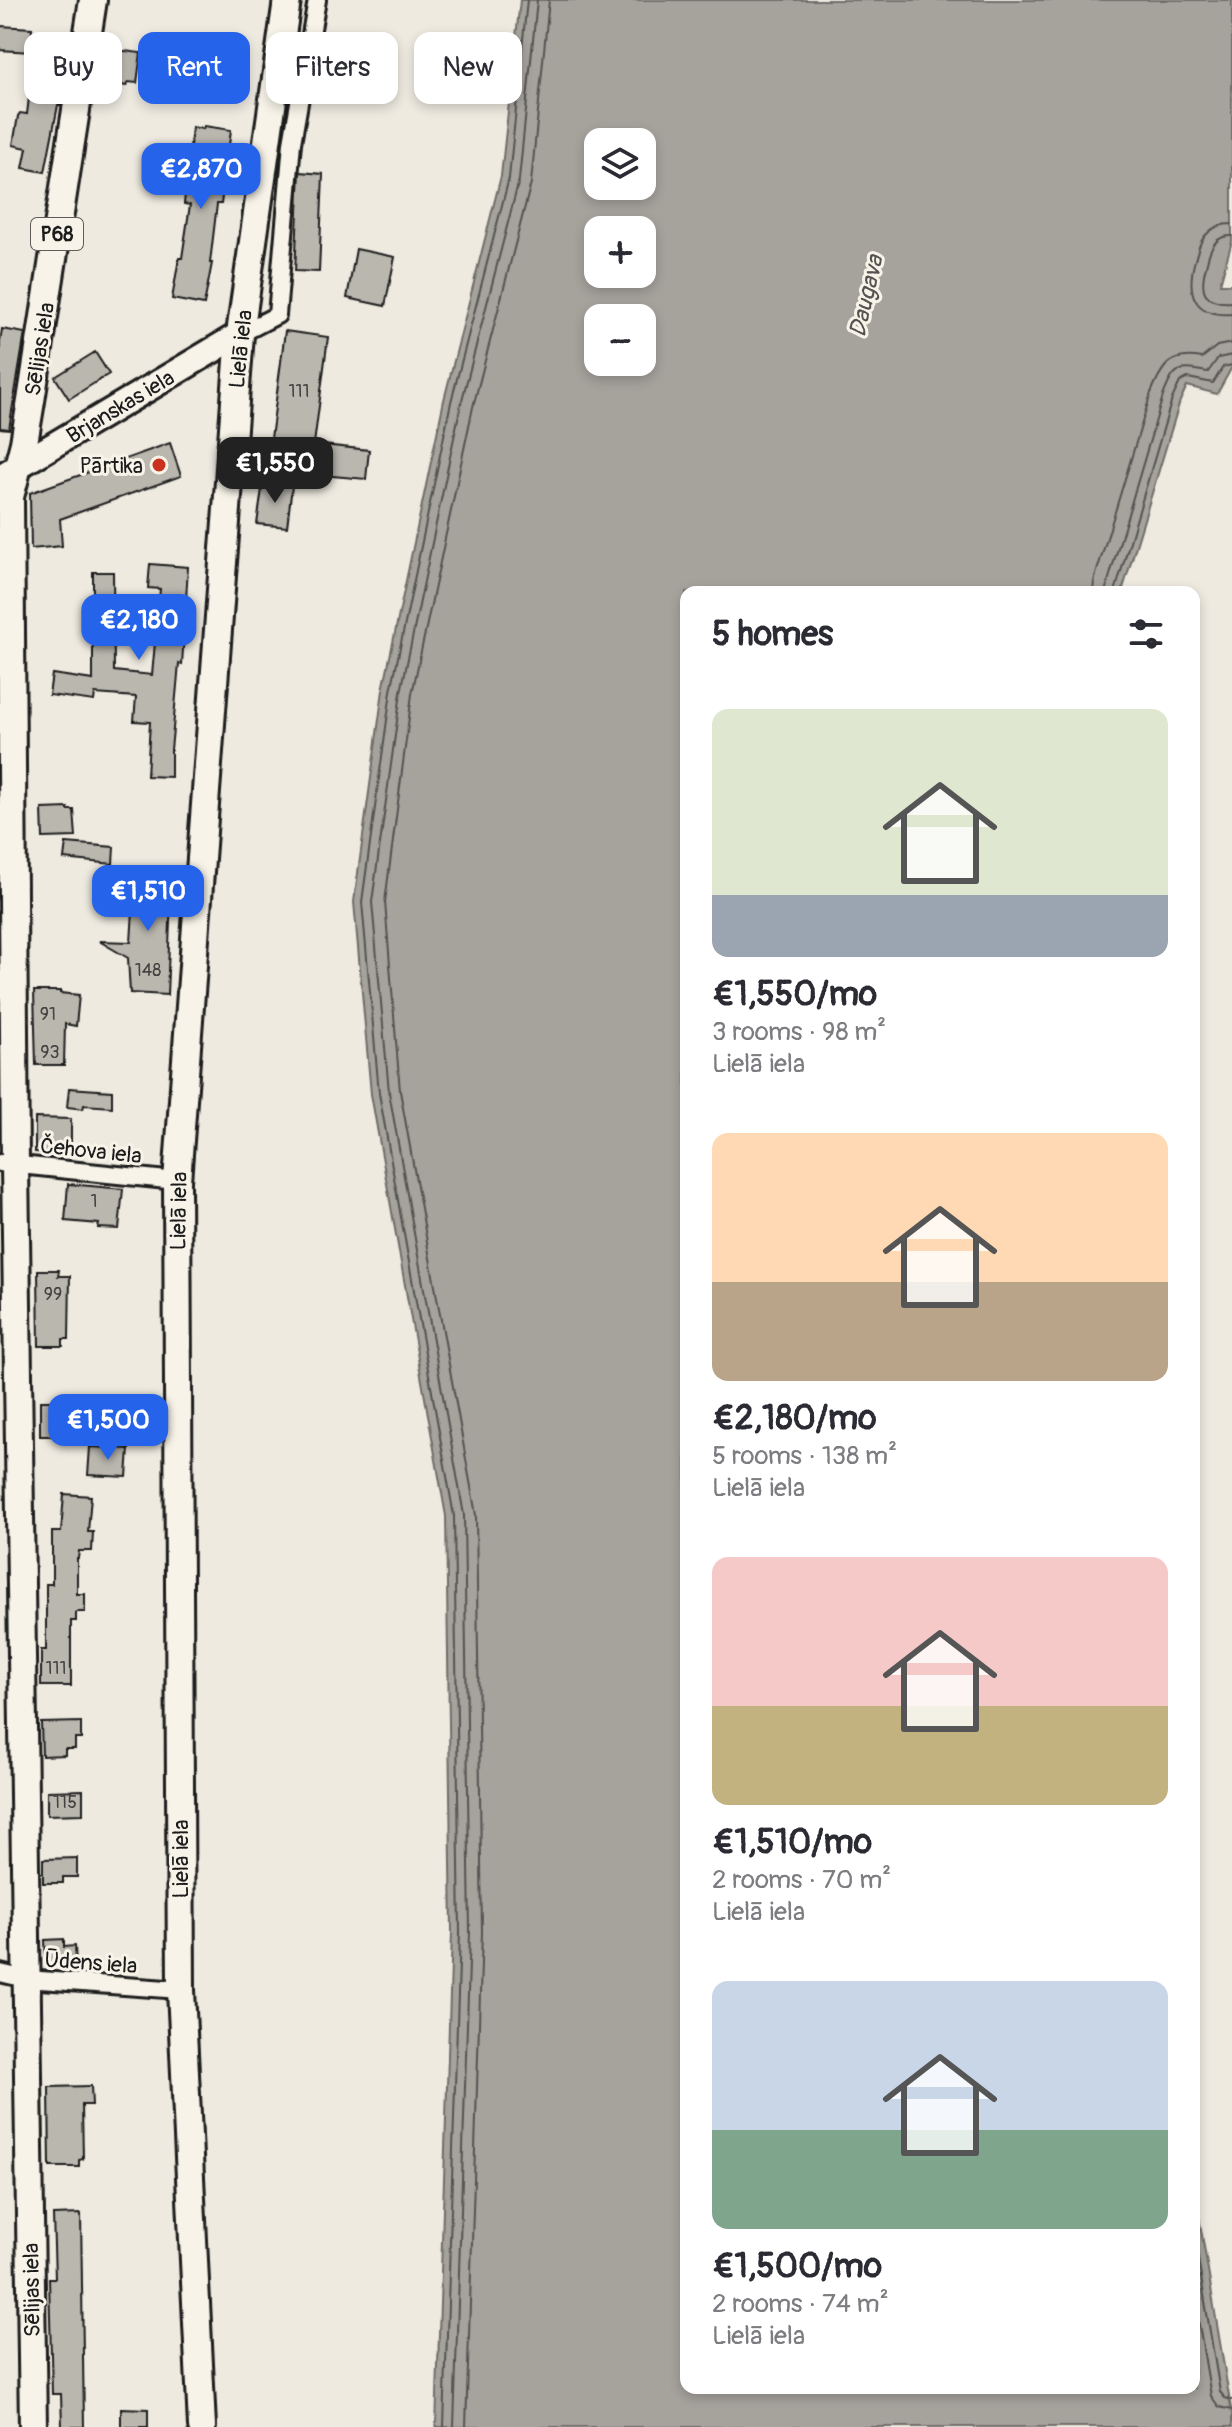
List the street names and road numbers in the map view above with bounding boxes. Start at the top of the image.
road number: P68 [31,218,83,250]
street label: Sēlijas iela [19,300,61,398]
street label: Lielā iela [223,308,259,390]
street label: Brjanskas iela [61,364,180,450]
street label: Čehova iela [39,1132,143,1170]
street label: Lielā iela [164,1171,194,1251]
street label: Lielā iela [167,1820,195,1898]
street label: Ūdens iela [44,1946,138,1980]
street label: Sēlijas iela [17,2243,47,2337]

